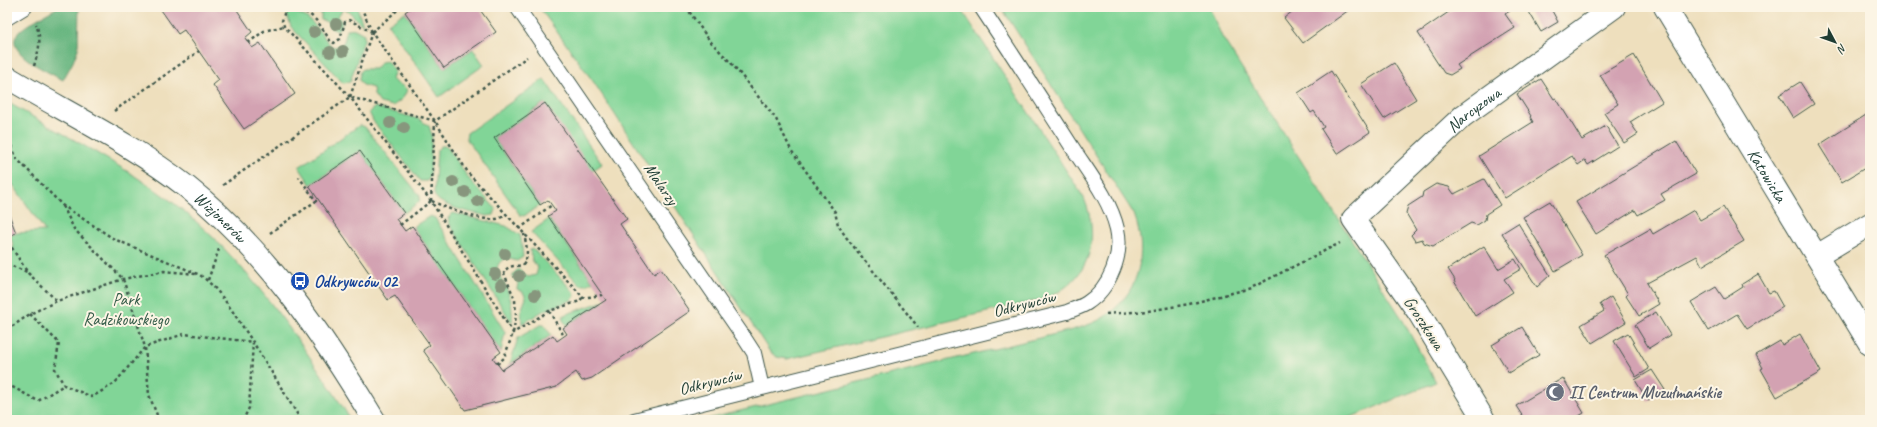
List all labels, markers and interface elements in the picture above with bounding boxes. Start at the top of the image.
north arrow [1815,22,1855,62]
text: N [1834,41,1850,57]
street label: Narcyzowa [1442,81,1506,137]
street label: Katowicka [1743,145,1792,207]
street label: Malarzy [639,159,683,210]
street label: Wizjonerów [190,187,252,248]
bus stop icon: Odkrywców 02 [289,270,311,292]
place label: Odkrywców 02 [314,271,399,292]
street label: Odkrywców [991,286,1058,322]
park label: Park Radzikowskiego [83,289,170,330]
street label: Groszkowa [1399,292,1450,355]
street label: Odkrywców [677,364,744,400]
mosque icon: II Centrum Muzułmańskie [1544,381,1566,403]
place label: II Centrum Muzułmańskie [1569,382,1722,403]

